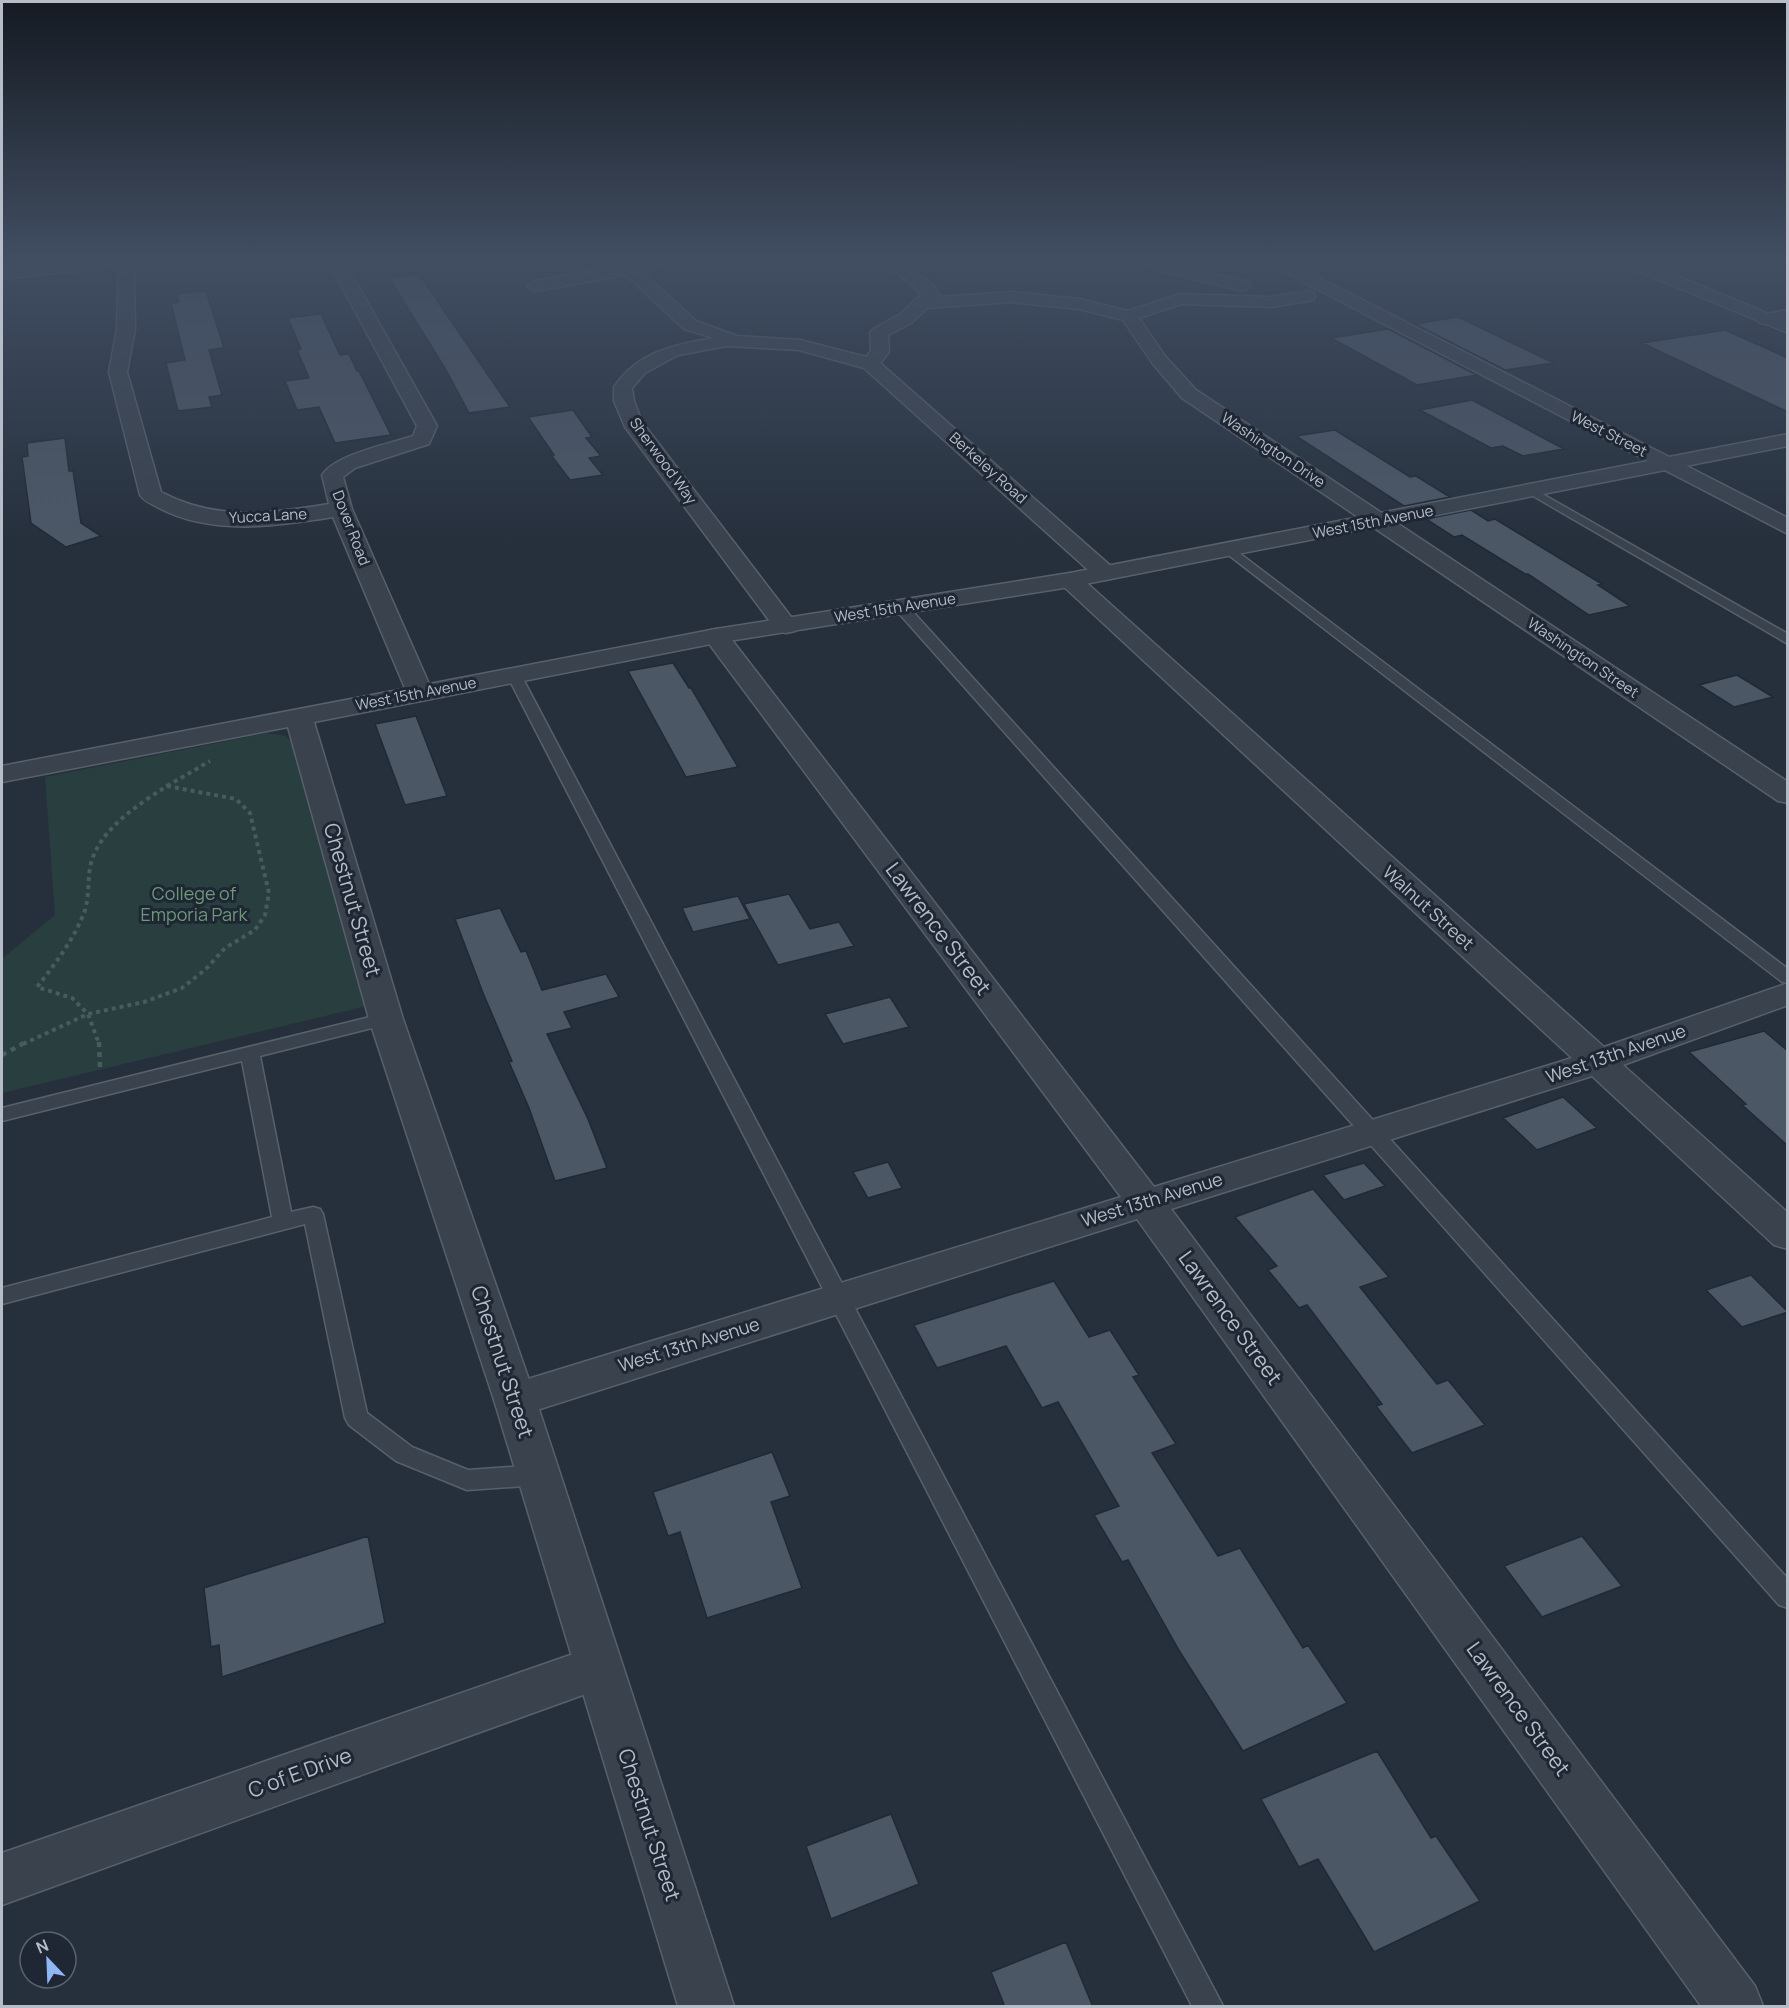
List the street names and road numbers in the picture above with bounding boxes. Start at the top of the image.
street label: West Street [1568,405,1651,462]
street label: Washington Drive [1217,407,1330,492]
street label: Sherwood Way [625,413,702,508]
street label: Berkeley Road [945,427,1032,508]
street label: Dover Road [328,487,375,568]
street label: West 15th Avenue [1311,499,1435,544]
street label: Yucca Lane [229,503,308,528]
street label: West 15th Avenue [833,588,957,627]
street label: Washington Street [1523,612,1643,703]
street label: West 15th Avenue [354,671,478,716]
street label: Chestnut Street [318,820,388,980]
street label: Lawrence Street [880,856,998,1000]
street label: Walnut Street [1378,860,1480,955]
street label: West 13th Avenue [1542,1018,1689,1088]
street label: West 13th Avenue [1078,1166,1225,1232]
street label: Lawrence Street [1173,1245,1289,1390]
street label: Chestnut Street [465,1282,541,1441]
street label: West 13th Avenue [615,1311,762,1377]
street label: Lawrence Street [1461,1636,1577,1781]
street label: C of E Drive [244,1740,355,1804]
street label: Chestnut Street [612,1745,688,1904]

